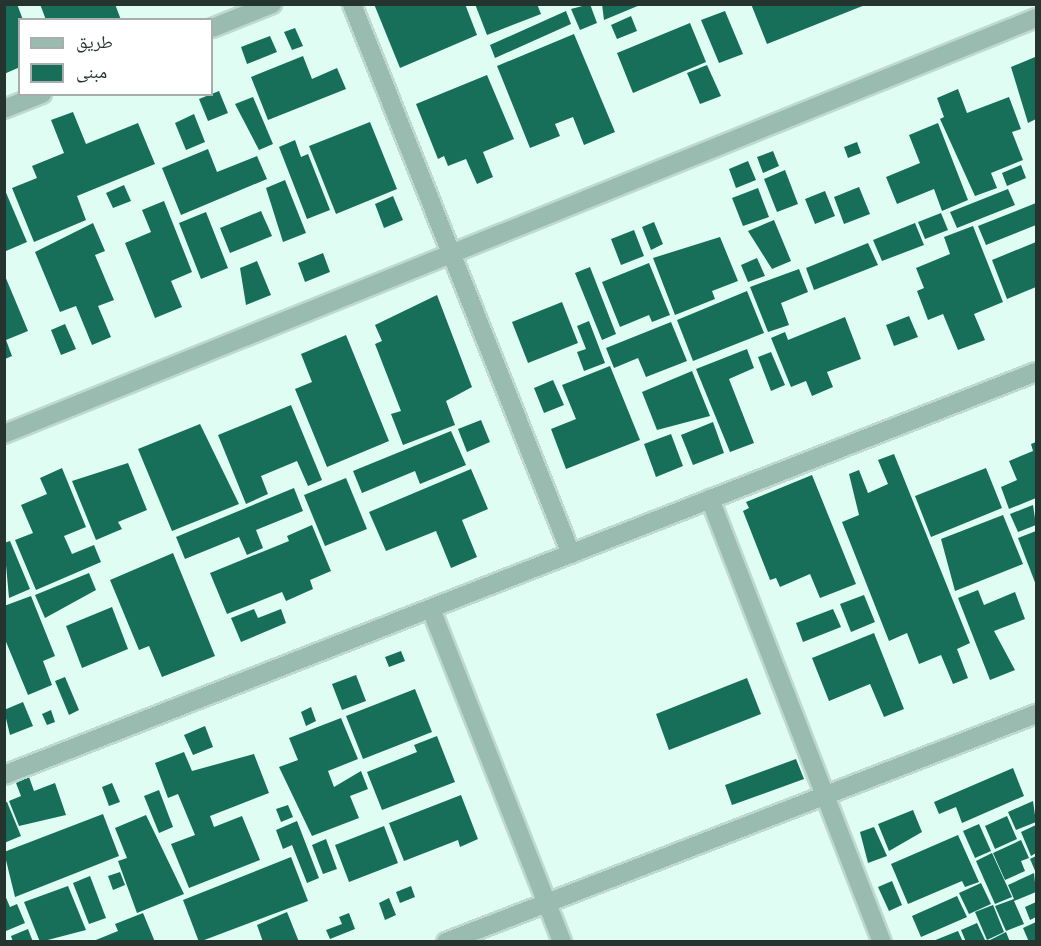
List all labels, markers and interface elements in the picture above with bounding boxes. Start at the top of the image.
legend [18,18,213,96]
text: طريق [76,28,113,55]
text: مبنى [76,58,107,85]

